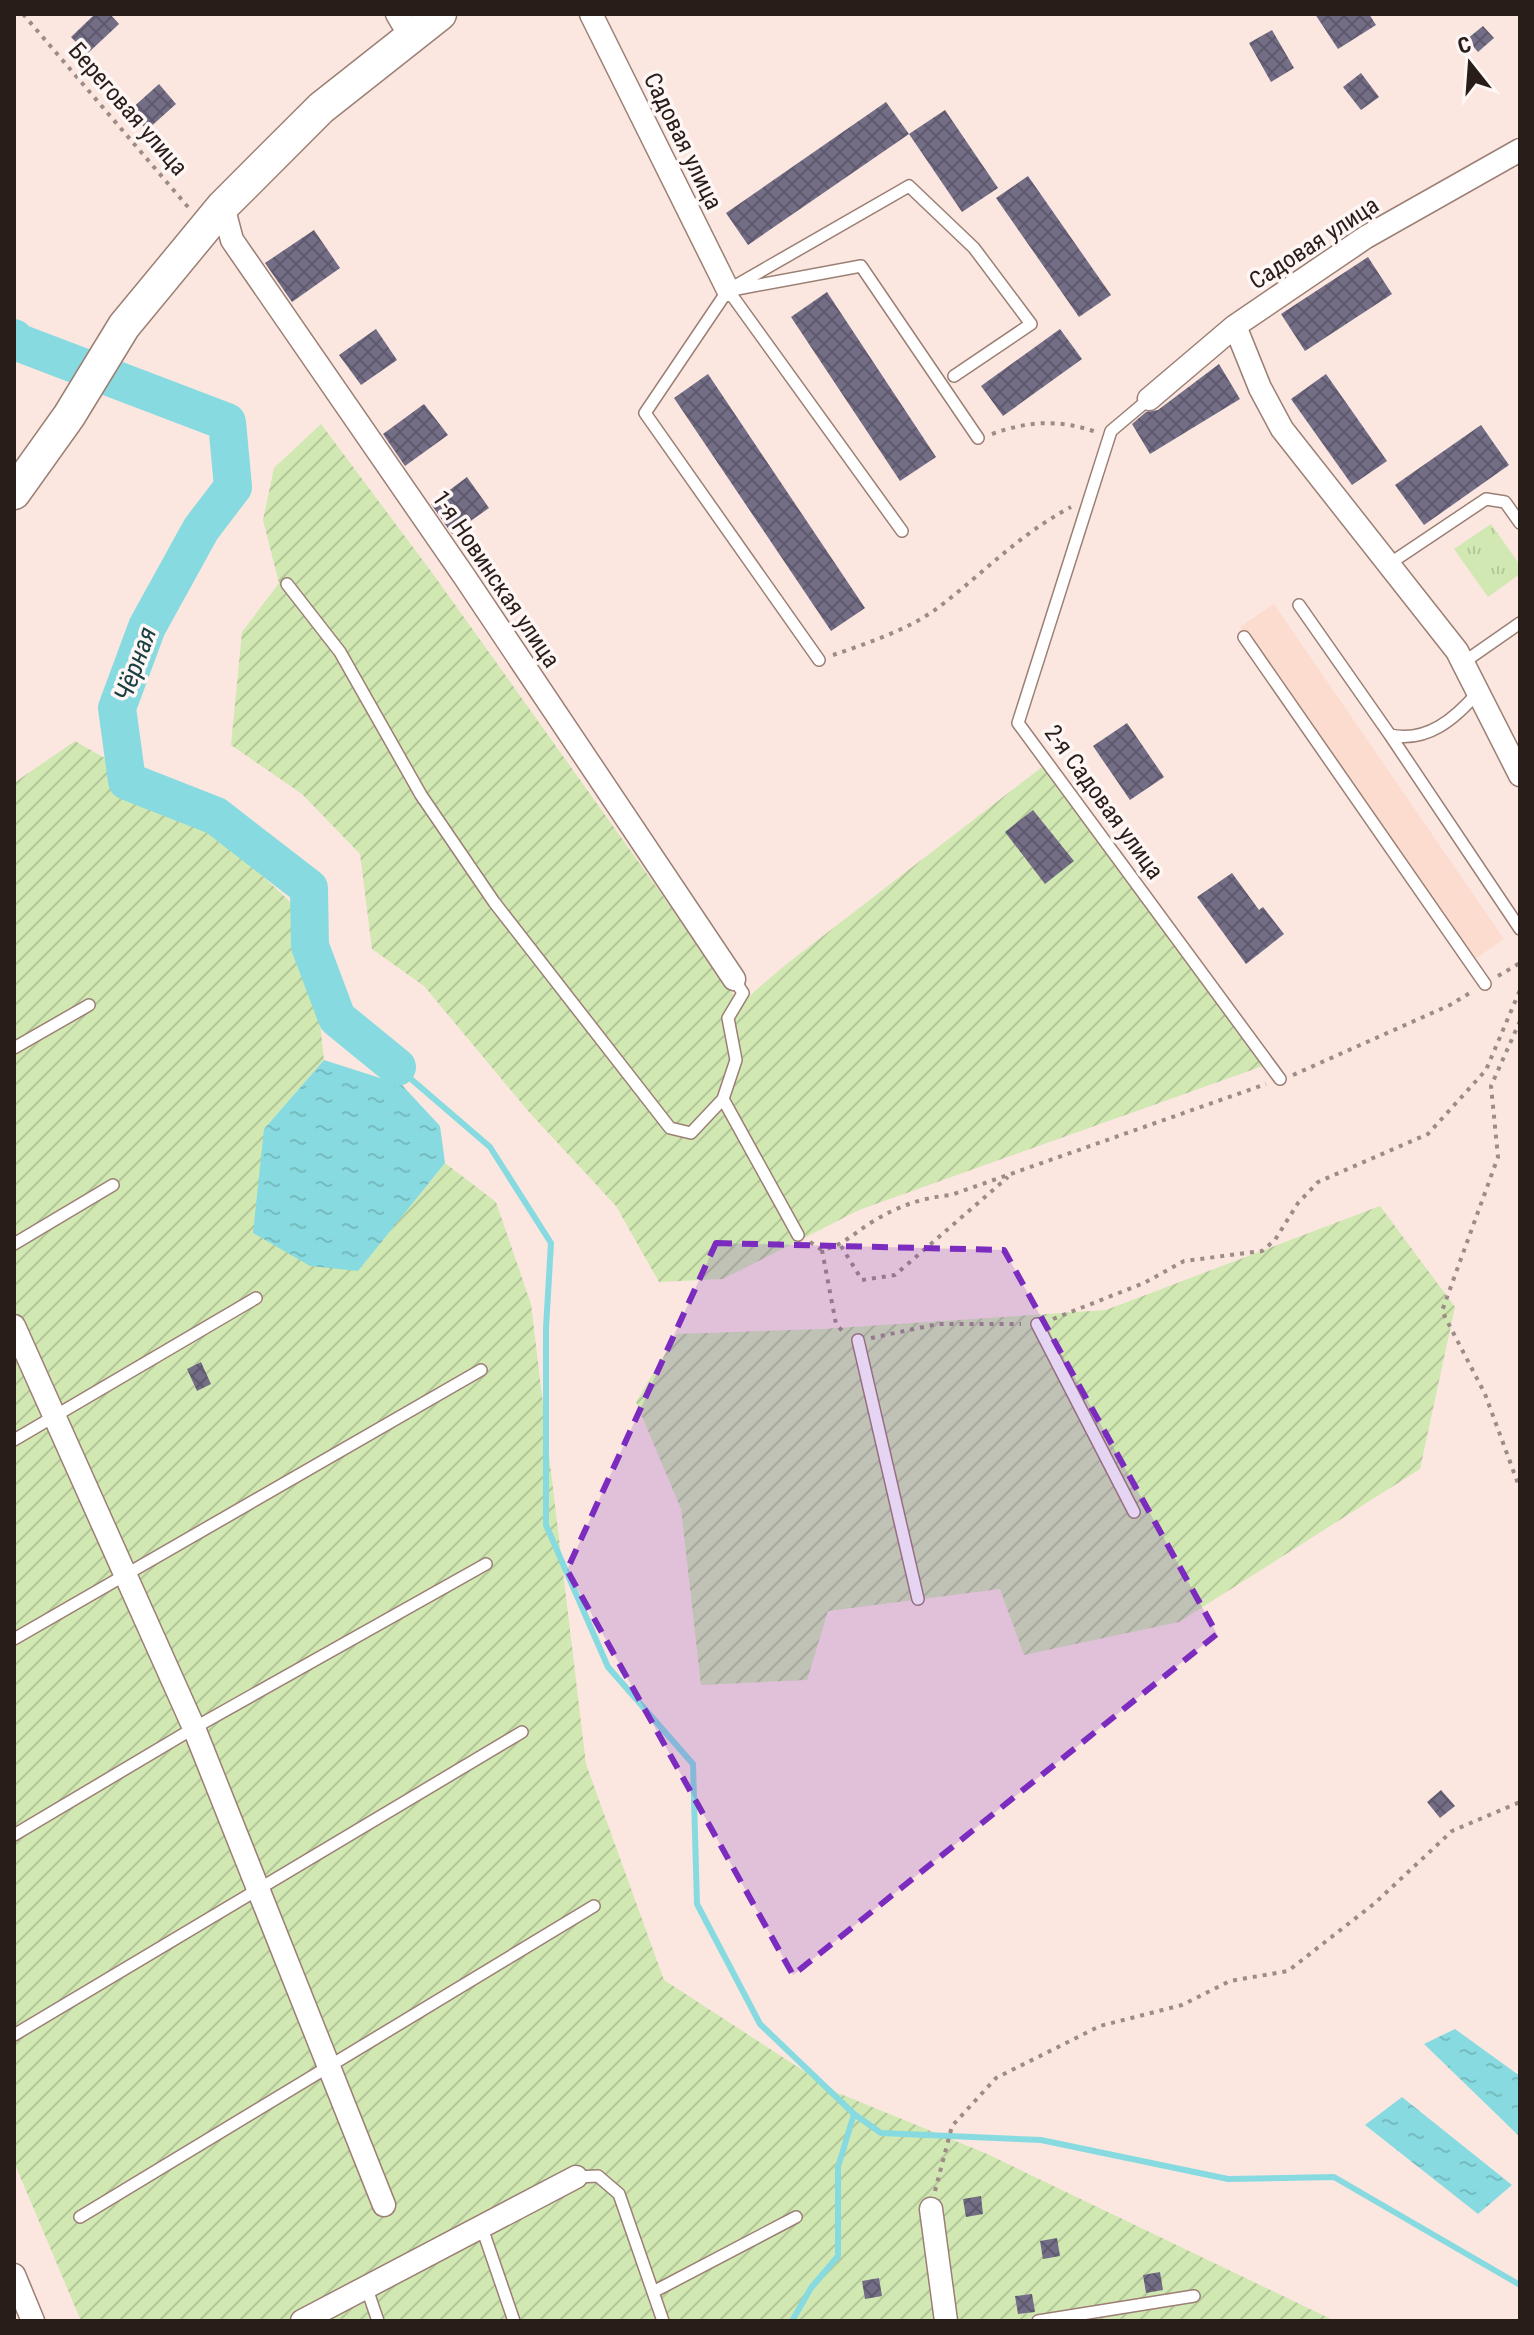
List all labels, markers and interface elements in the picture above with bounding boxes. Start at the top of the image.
north arrow [1430,24,1510,104]
text: С [1455,32,1474,59]
street label: Береговая улица [63,37,193,181]
street label: Садовая улица [638,68,728,214]
street label: Садовая улица [1244,191,1384,295]
street label: 1-я Новинская улица [426,485,566,673]
water label: Чёрная [108,623,162,705]
street label: 2-я Садовая улица [1039,719,1169,885]

